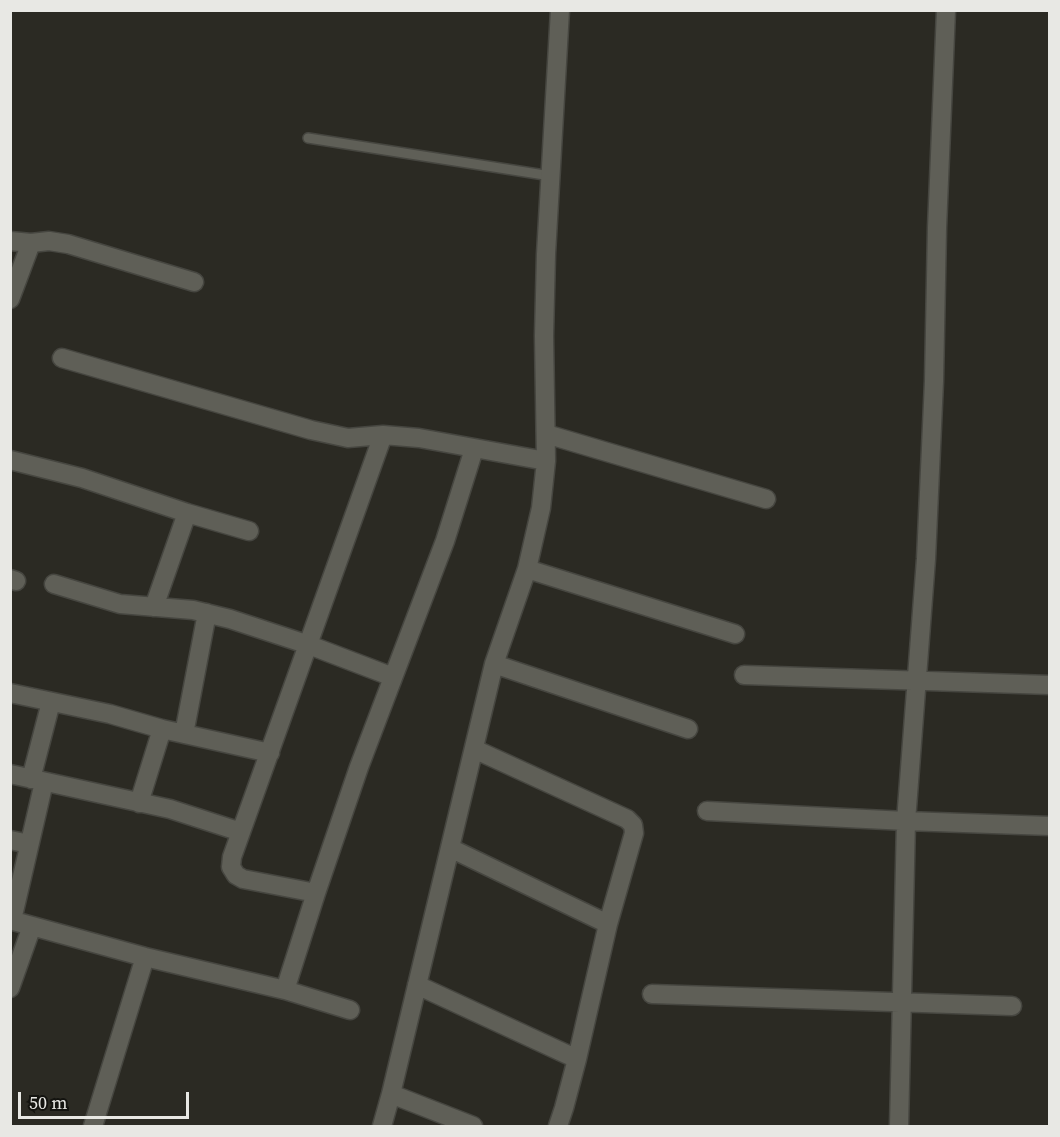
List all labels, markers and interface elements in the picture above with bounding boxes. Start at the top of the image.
scale bar [21,1080,192,1118]
text: 50 m [29,1090,67,1115]

